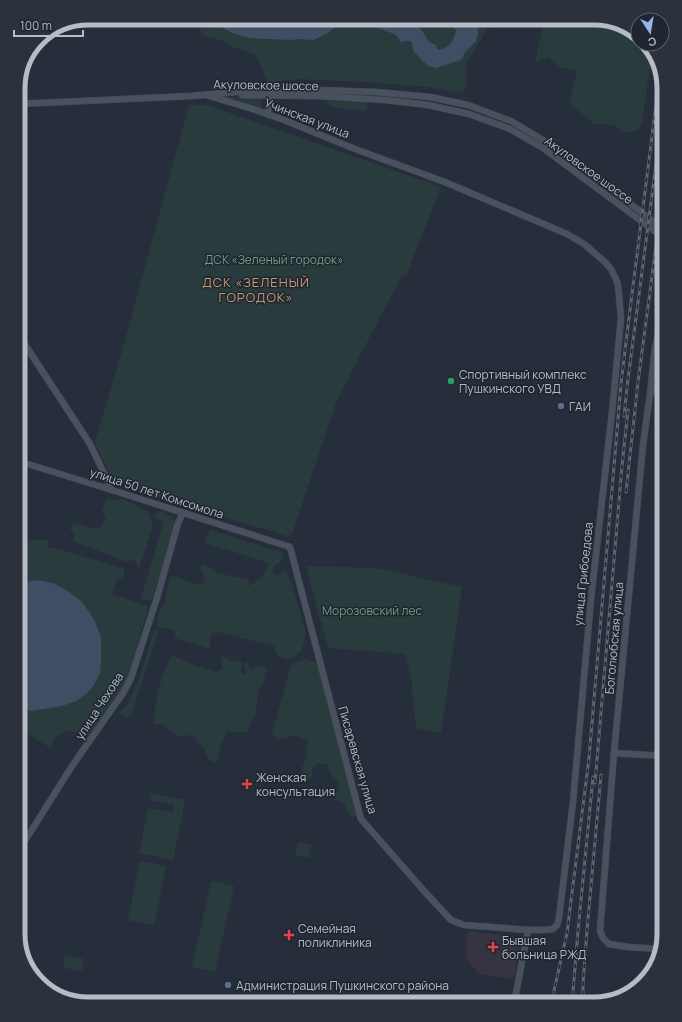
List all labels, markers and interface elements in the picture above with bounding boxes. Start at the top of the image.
scale bar [14,12,83,38]
north arrow [630,12,670,52]
text: 100 m [20,17,52,34]
text: С [647,34,658,50]
street label: Акуловское шоссе [213,76,319,94]
street label: Учинская улица [262,94,352,142]
street label: Акуловское шоссе [541,132,637,208]
park label: ДСК «Зеленый городок» [204,251,344,268]
district label: ДСК «ЗЕЛЕНЫЙ ГОРОДОК» [202,273,310,306]
place label: Спортивный комплекс Пушкинского УВД [459,366,587,397]
marker: Спортивный комплекс Пушкинского УВД [446,376,456,386]
place label: ГАИ [569,398,591,415]
marker: ГАИ [556,401,566,411]
street label: улица 50 лет Комсомола [88,463,226,523]
street label: улица Грибоедова [569,521,597,627]
street label: Боголюбская улица [601,581,627,695]
park label: Морозовский лес [322,602,422,619]
street label: улица Чехова [71,669,127,743]
street label: Писаревская улица [335,704,381,816]
place label: Женская консультация [256,769,335,800]
marker: Женская консультация [241,778,253,790]
place label: Семейная поликлиника [298,920,372,951]
marker: Семейная поликлиника [283,929,295,941]
place label: Бывшая больница РЖД [502,932,587,963]
marker: Бывшая больница РЖД [487,941,499,953]
place label: Администрация Пушкинского района [236,977,449,994]
marker: Администрация Пушкинского района [223,980,233,990]

